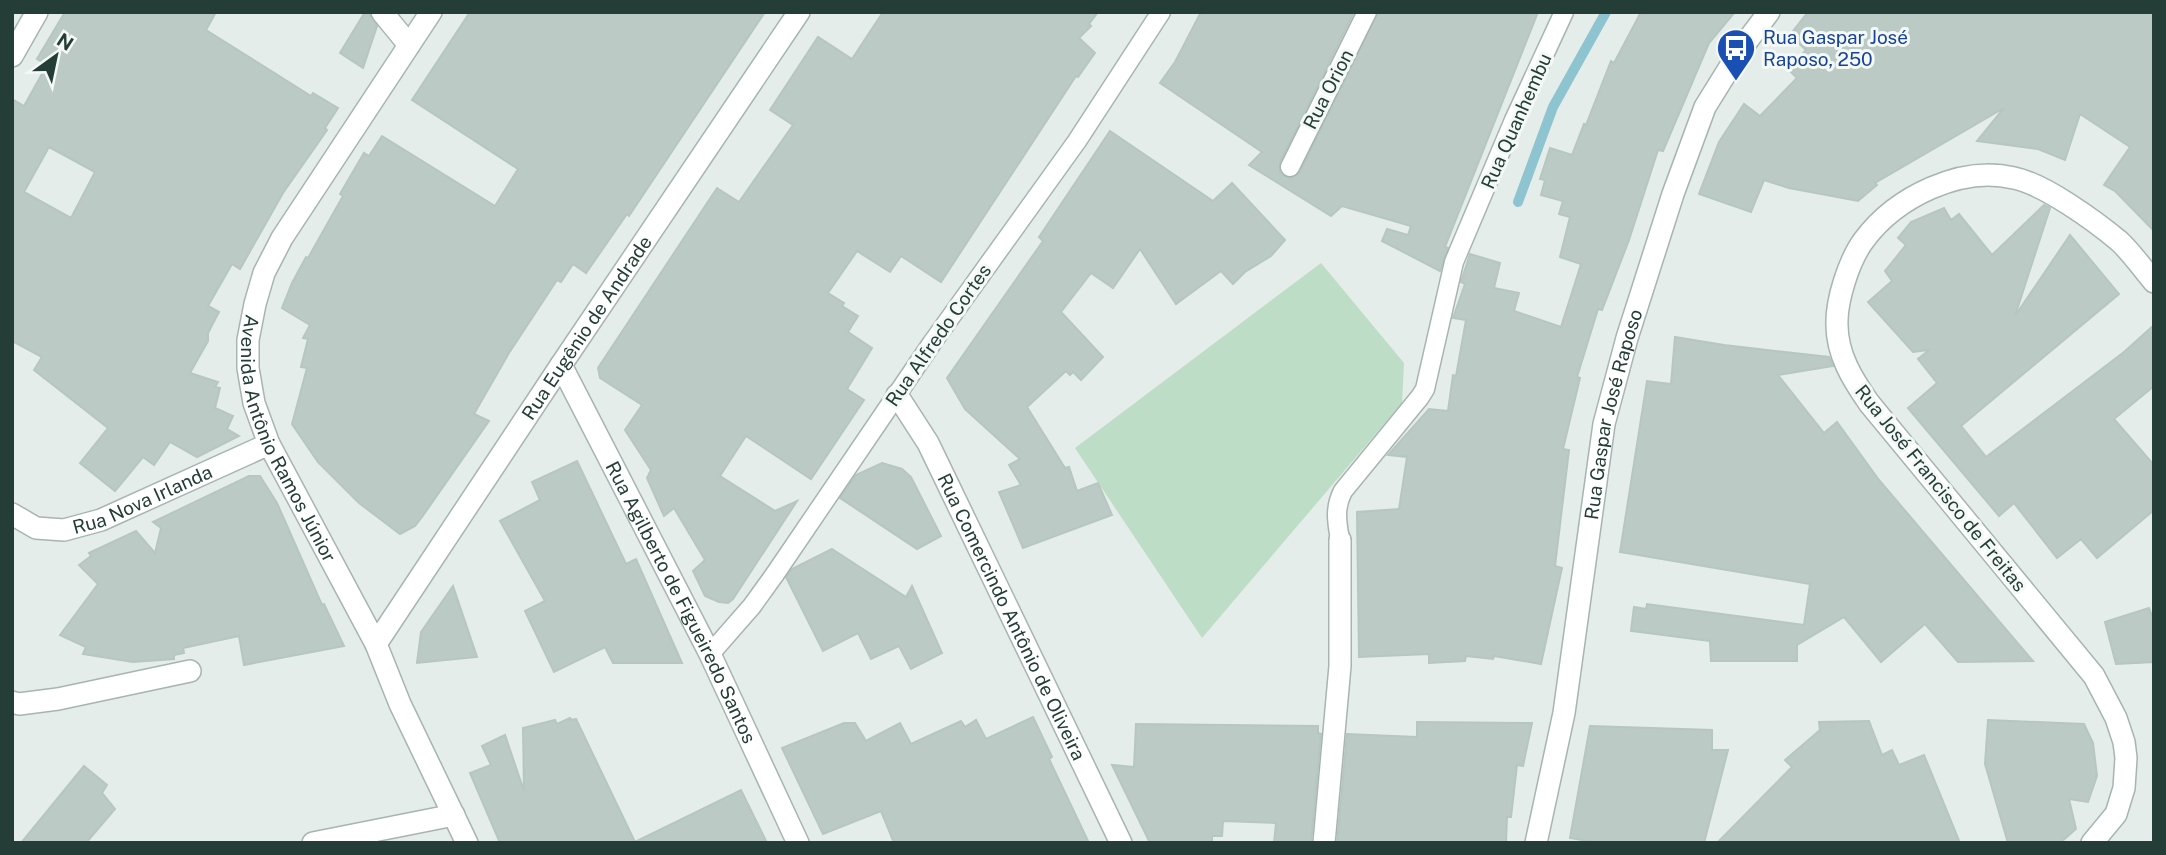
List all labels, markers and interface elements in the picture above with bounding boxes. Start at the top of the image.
north arrow [21,21,91,91]
place label: Rua Gaspar José Raposo, 250 [1763,26,1908,70]
bus stop icon: Rua Gaspar José Raposo, 250 [1715,27,1757,82]
text: N [53,28,77,55]
street label: Rua Orion [1299,45,1357,133]
street label: Rua Quanhembu [1476,50,1556,192]
street label: Rua Eugênio de Andrade [517,231,656,424]
street label: Rua Alfredo Cortes [881,260,995,410]
street label: Rua Gaspar José Raposo [1580,306,1647,521]
street label: Avenida Antônio Ramos Júnior [236,313,341,566]
street label: Rua José Francisco de Freitas [1851,380,2031,596]
street label: Rua Agilberto de Figueiredo Santos [602,458,761,747]
street label: Rua Nova Irlanda [70,460,216,538]
street label: Rua Comercindo Antônio de Oliveira [933,470,1090,764]

